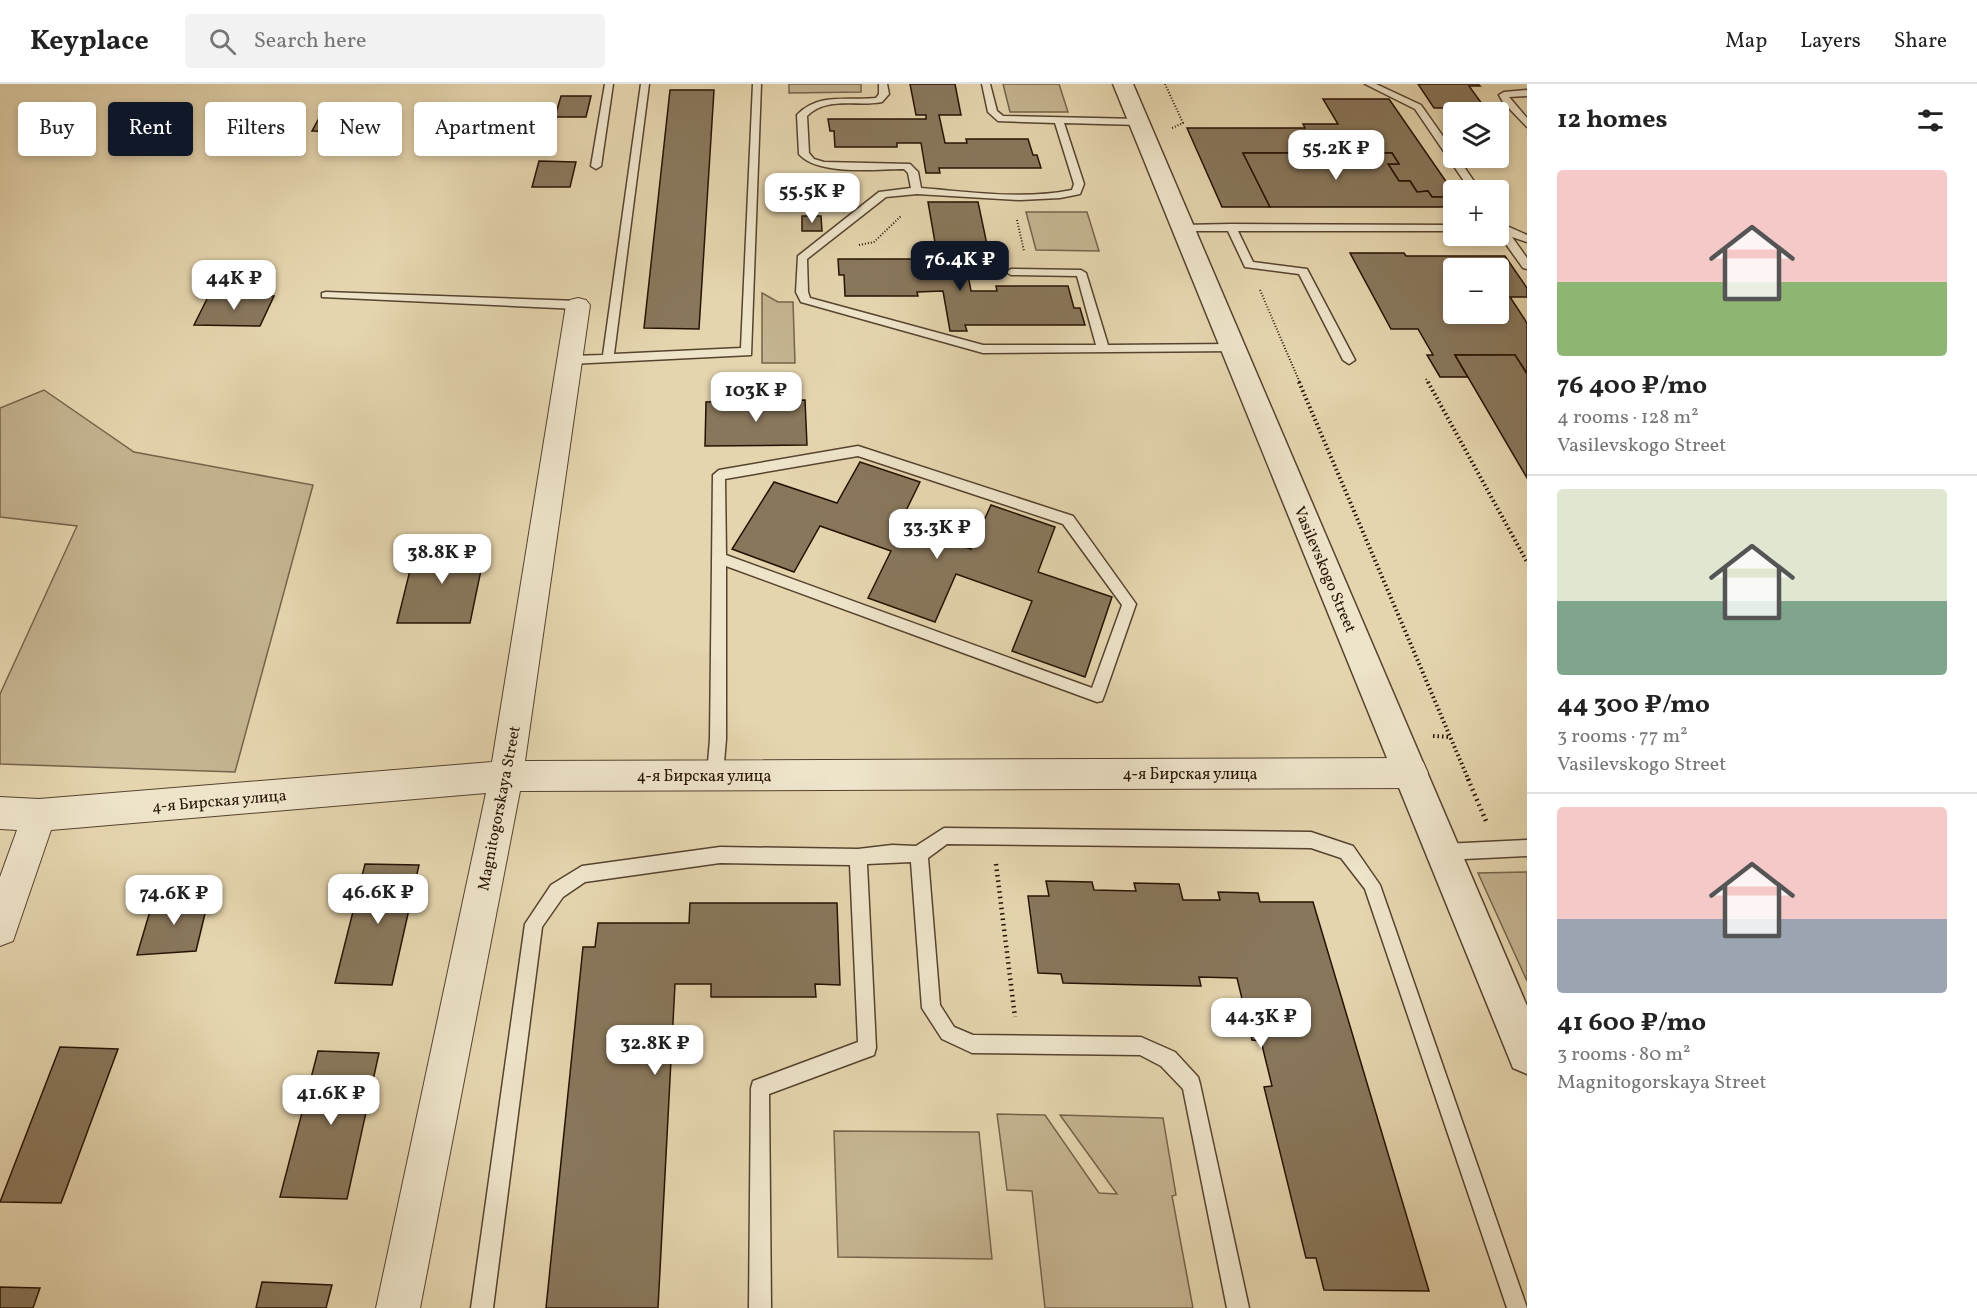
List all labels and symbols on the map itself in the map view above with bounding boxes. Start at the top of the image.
pin: 55.2K ₽ [1281,130,1391,181]
pin: 55.5K ₽ [757,173,867,224]
pin: 76.4K ₽ [905,241,1015,292]
pin: 44K ₽ [192,260,276,311]
pin: 103K ₽ [707,372,805,423]
street label: Vasilevskogo Street [1288,503,1361,637]
pin: 33.3K ₽ [882,509,992,560]
pin: 38.8K ₽ [387,534,497,585]
street label: Magnitogorskaya Street [473,724,527,893]
street label: 4-я Бирская улица [1122,764,1258,786]
street label: 4-я Бирская улица [636,766,772,788]
street label: 4-я Бирская улица [151,785,287,819]
pin: 46.6K ₽ [323,874,433,925]
pin: 74.6K ₽ [119,875,229,926]
pin: 44.3K ₽ [1206,998,1316,1049]
pin: 32.8K ₽ [600,1025,710,1076]
pin: 41.6K ₽ [276,1075,386,1126]

